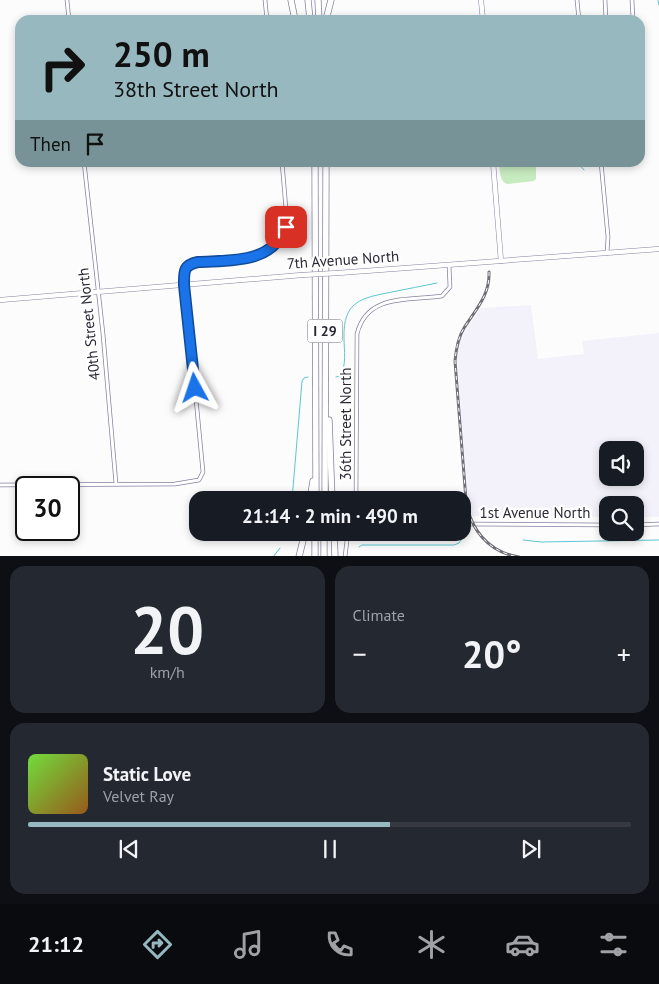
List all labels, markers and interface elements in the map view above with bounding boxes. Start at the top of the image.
text: 250 m [113,31,210,77]
icon: right [30,35,95,100]
text: 38th Street North [113,75,279,103]
icon: arrive [81,130,109,158]
text: Then [30,132,71,156]
pin [265,206,307,248]
icon: arrive [272,213,300,241]
street label: 7th Avenue North [286,246,400,273]
street label: 40th Street North [73,267,104,381]
road number: I 29 [308,320,342,342]
position arrow [168,361,220,413]
street label: 36th Street North [336,368,355,480]
map controls [599,441,644,541]
button: sound [599,441,644,486]
speed limit sign: 30 [15,476,80,541]
button: search [599,496,644,541]
street label: 1st Avenue North [480,503,590,522]
text: 21:14 · 2 min · 490 m [242,504,418,528]
text: 20 [130,587,204,671]
text: Climate [353,605,405,625]
text: 20° [462,629,522,678]
text: − [353,635,367,672]
text: + [617,635,631,672]
text: km/h [150,662,185,682]
text: Static Love [103,762,191,786]
text: Velvet Ray [103,786,174,806]
icon: previous [115,835,143,863]
icon: pause [316,835,344,863]
icon: next [517,835,545,863]
icon: directions [140,927,175,962]
icon: music [231,927,266,962]
icon: phone [322,927,357,962]
icon: climate [414,927,449,962]
icon: car [505,927,540,962]
icon: filters [596,927,631,962]
text: 21:12 [28,930,84,958]

